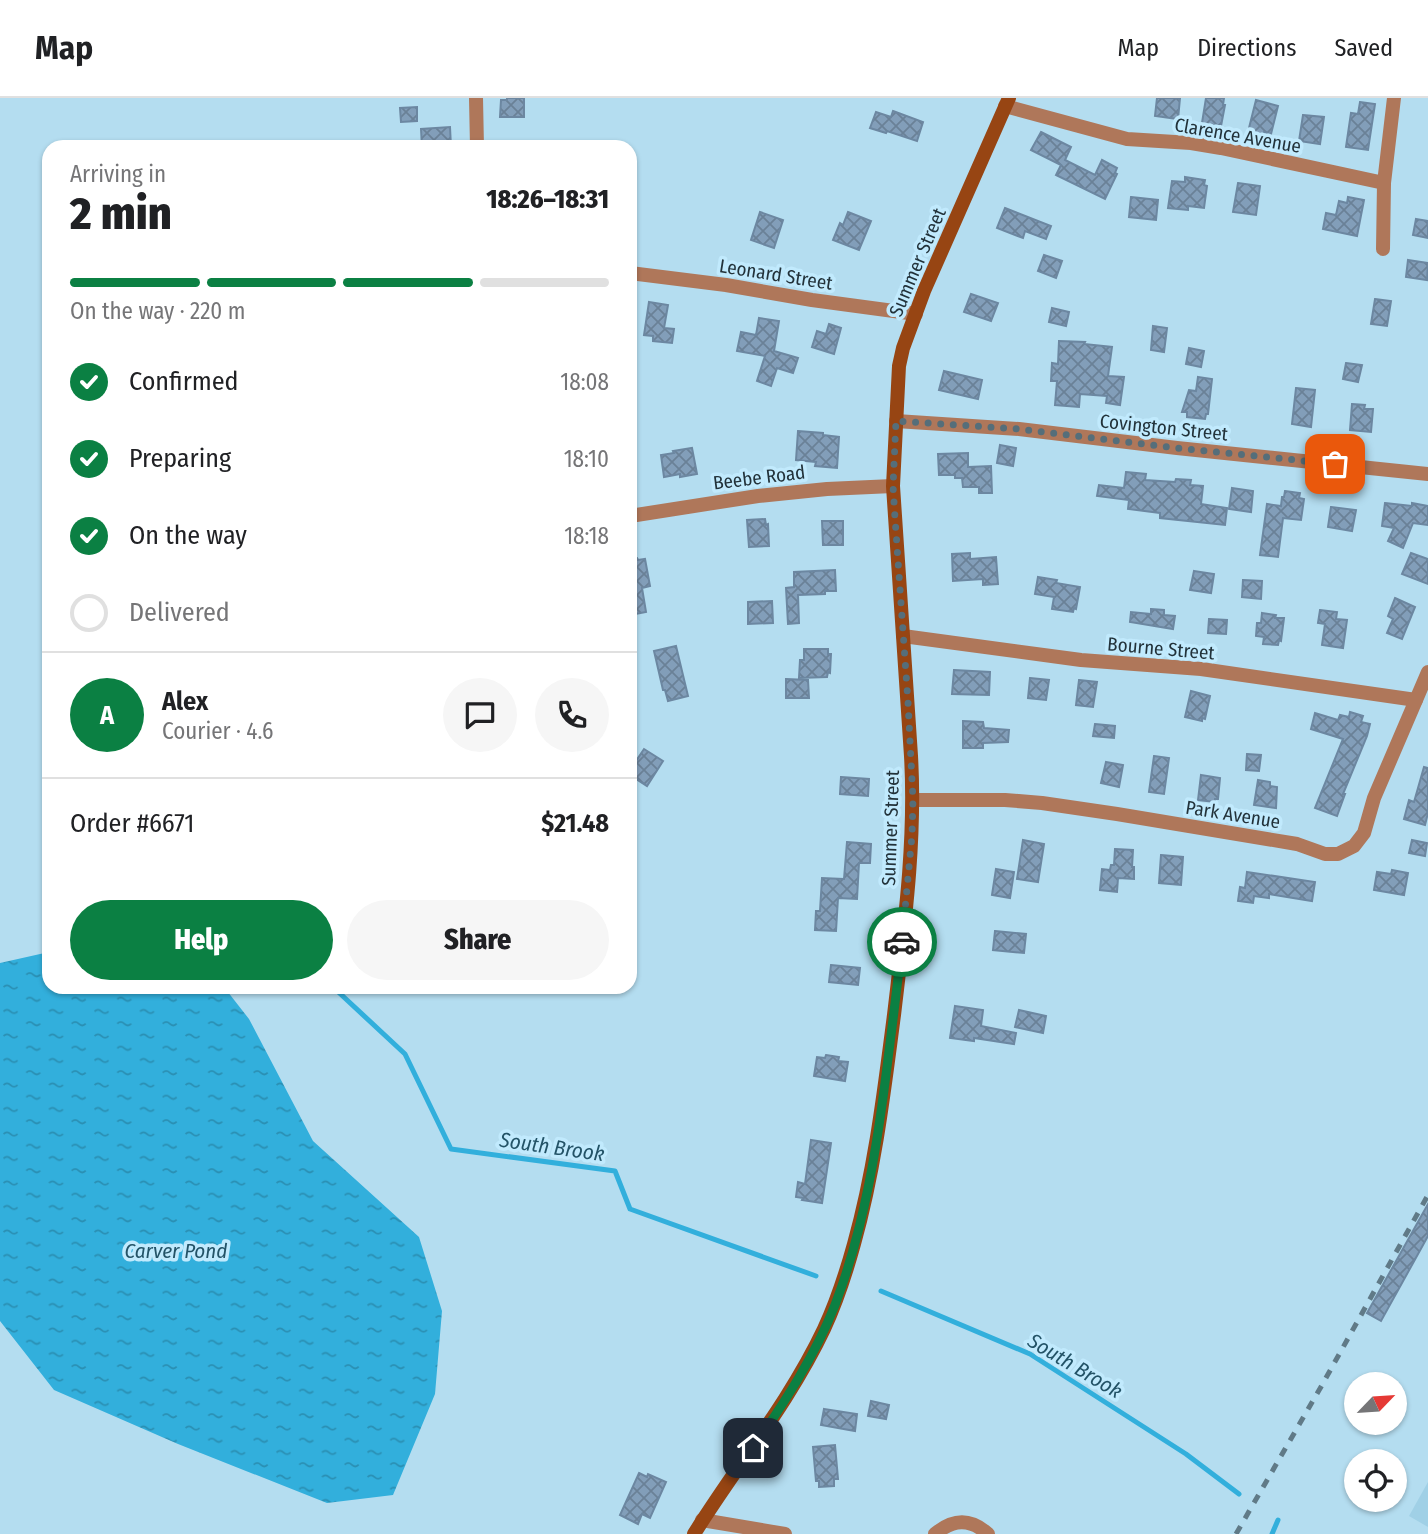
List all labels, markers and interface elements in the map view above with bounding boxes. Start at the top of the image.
text: Map [35,28,93,68]
text: Map [1118,34,1159,62]
text: Directions [1197,34,1296,62]
text: Saved [1334,34,1393,62]
street label: Clarence Avenue [1173,113,1303,158]
text: Arriving in [70,160,166,188]
text: 18:26–18:31 [486,184,609,215]
text: 2 min [70,186,172,241]
street label: Summer Street [884,204,951,320]
street label: Leonard Street [718,254,835,295]
text: On the way · 220 m [70,297,245,325]
icon: check [70,363,108,401]
text: Confirmed [129,366,239,397]
text: 18:08 [560,368,609,396]
street label: Covington Street [1099,409,1230,446]
pin [1305,434,1365,494]
icon: check [70,440,108,478]
text: Preparing [129,443,231,474]
text: 18:10 [564,445,609,473]
icon: bag [1316,445,1354,483]
street label: Beebe Road [712,460,806,495]
icon: check [70,517,108,555]
text: On the way [129,520,247,551]
text: 18:18 [564,522,609,550]
text: Delivered [129,597,230,628]
street label: Bourne Street [1106,632,1216,665]
button: chat [443,678,517,752]
button: phone [535,678,609,752]
text: Alex [162,686,208,717]
text: A [100,700,114,731]
text: Courier · 4.6 [162,717,273,745]
street label: Summer Street [877,769,904,886]
street label: Park Avenue [1184,796,1282,833]
text: Order #6671 [70,808,195,839]
text: $21.48 [541,808,609,839]
button: Help [70,900,333,980]
button: Share [347,900,609,980]
courier [867,907,937,977]
icon: car [883,923,921,961]
water label: South Brook [497,1127,606,1167]
water label: Carver Pond [125,1238,227,1264]
water label: South Brook [1022,1327,1127,1404]
north arrow [1344,1372,1407,1435]
map controls [1344,1372,1407,1512]
pin [723,1418,783,1478]
icon: home [734,1429,772,1467]
button: locate [1344,1449,1407,1512]

